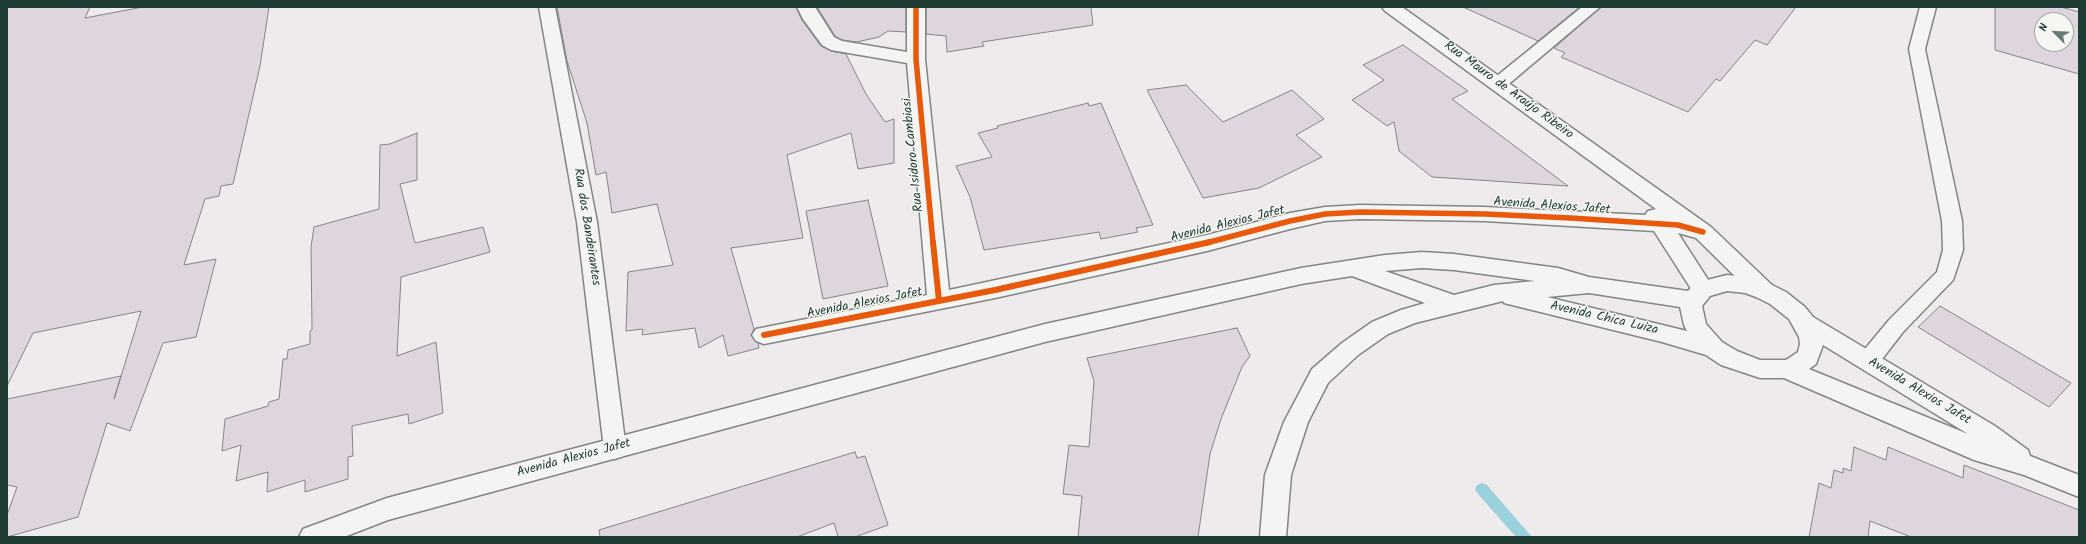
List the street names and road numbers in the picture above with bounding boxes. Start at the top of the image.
street label: Rua Mauro de Araújo Ribeiro [1440,39,1576,143]
street label: Rua Isidoro Cambiasi [900,97,928,213]
street label: Rua dos Bandeirantes [569,167,603,287]
street label: Avenida Alexios Jafet [1493,195,1611,219]
street label: Avenida Alexios Jafet [1169,203,1287,247]
street label: Avenida Alexios Jafet [806,285,924,323]
street label: Avenida Chica Luiza [1549,299,1659,339]
street label: Avenida Alexios Jafet [1865,355,1973,429]
street label: Avenida Alexios Jafet [515,436,633,482]

